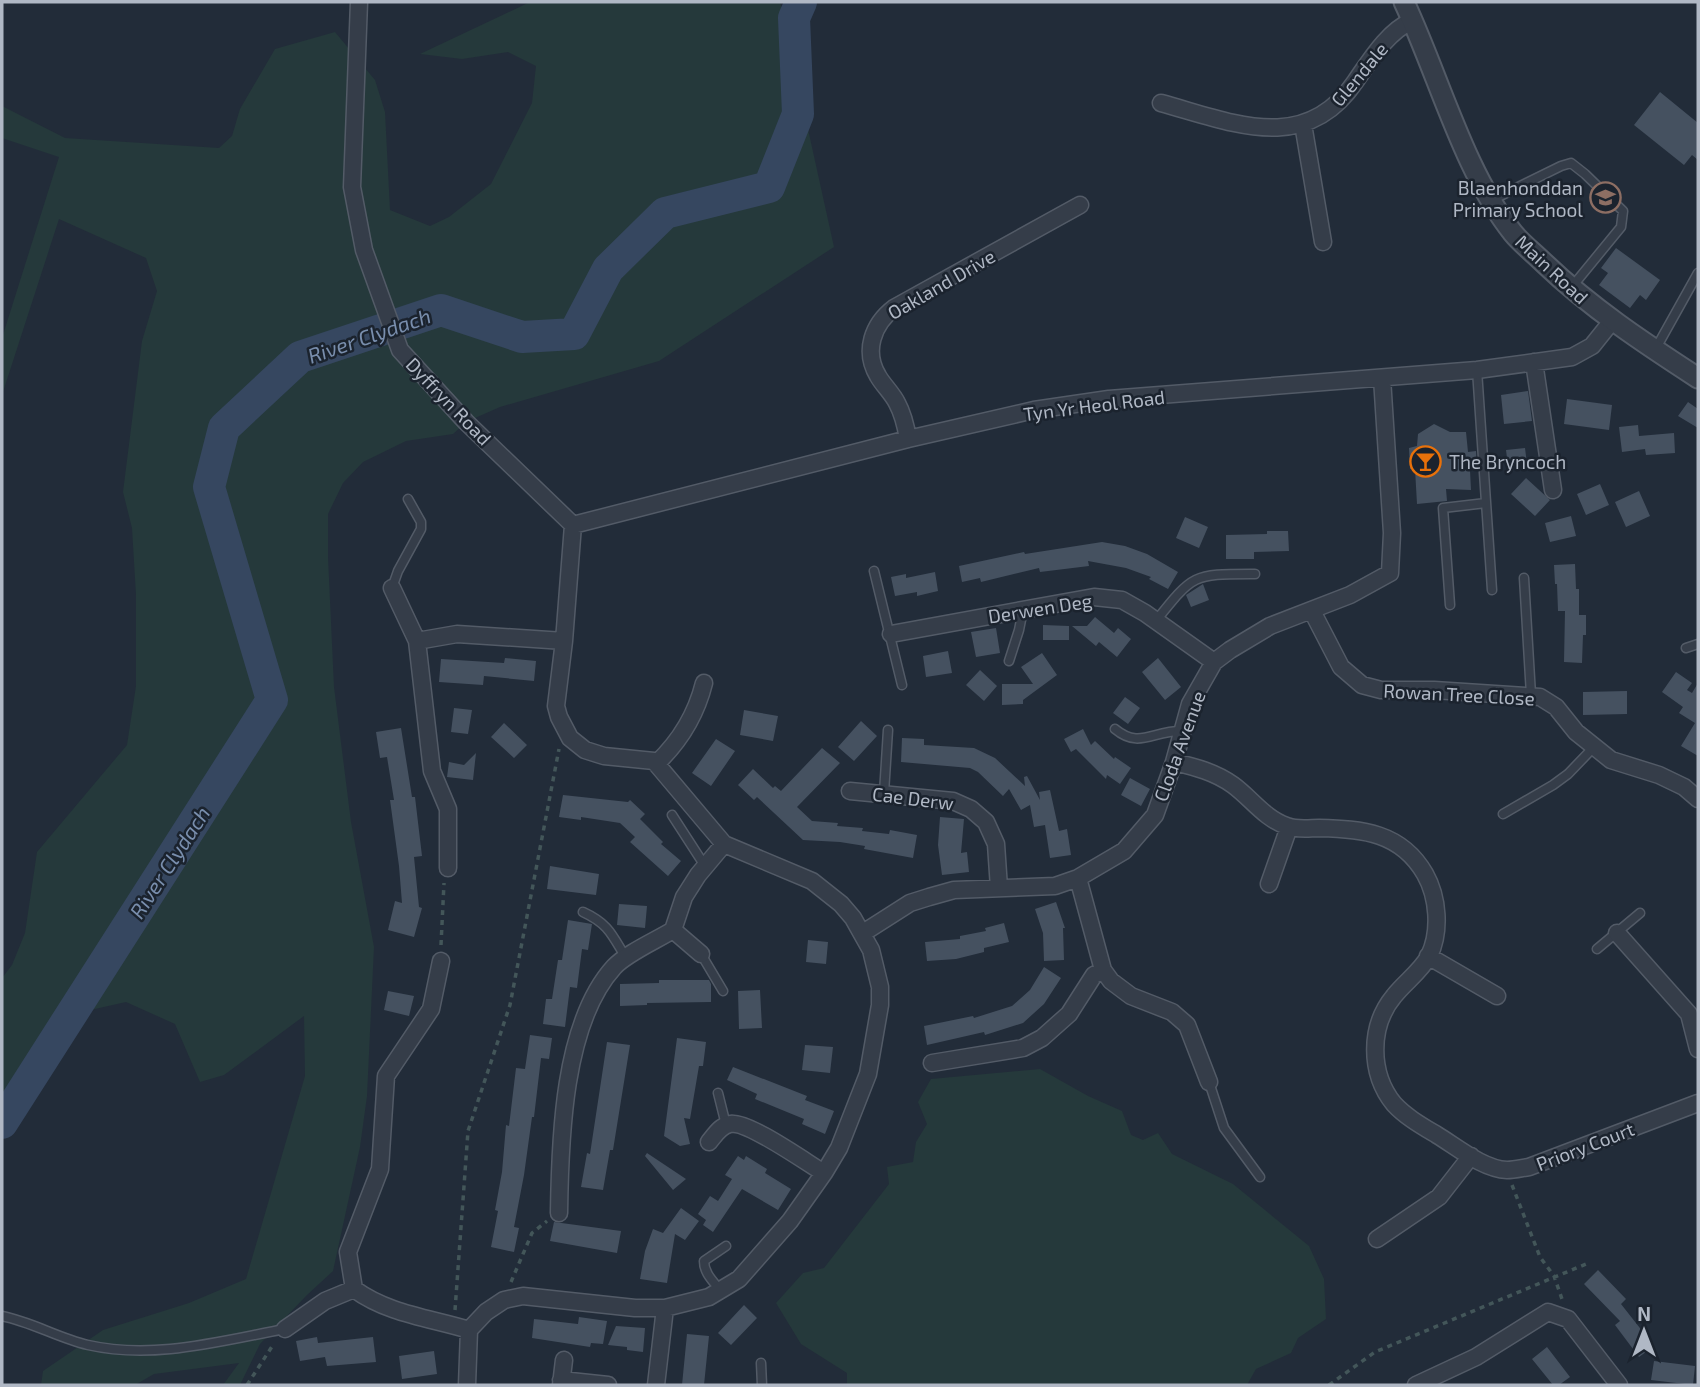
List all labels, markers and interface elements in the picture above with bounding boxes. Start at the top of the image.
street label: Glendale [1326,38,1392,110]
place label: Blaenhonddan Primary School [1453,176,1583,221]
school or university icon: Blaenhonddan Primary School [1589,181,1623,215]
street label: Main Road [1511,230,1593,308]
street label: Oakland Drive [883,244,999,324]
water label: River Clydach [304,302,434,369]
street label: Dyffryn Road [402,352,496,450]
street label: Tyn Yr Heol Road [1022,385,1166,425]
bar icon: The Bryncoch [1409,444,1443,478]
place label: The Bryncoch [1449,450,1566,473]
street label: Derwen Deg [986,588,1094,628]
street label: Rowan Tree Close [1383,679,1535,709]
street label: Cloda Avenue [1148,688,1210,804]
street label: Cae Derw [871,782,955,814]
water label: River Clydach [124,801,215,923]
street label: Priory Court [1533,1117,1637,1175]
north arrow [1609,1296,1679,1366]
text: N [1637,1302,1651,1325]

